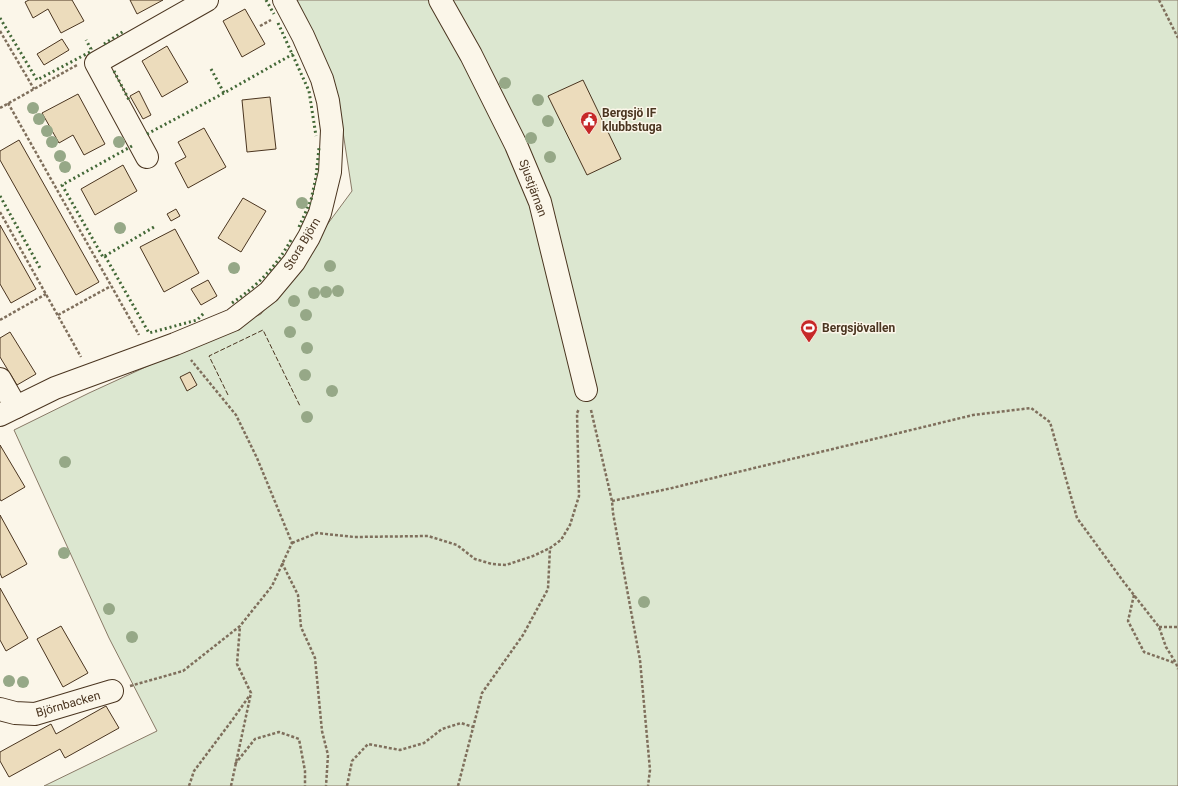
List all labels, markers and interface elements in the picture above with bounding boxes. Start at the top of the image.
place label: Bergsjö IF klubbstuga [602,106,663,134]
public building icon: Bergsjö IF klubbstuga [579,110,599,135]
street label: Sjustjärnan [516,157,550,219]
street label: Stora Björn [281,215,323,273]
sports icon: Bergsjövallen [799,318,819,343]
place label: Bergsjövallen [822,321,895,335]
street label: Björnbacken [34,688,102,720]

